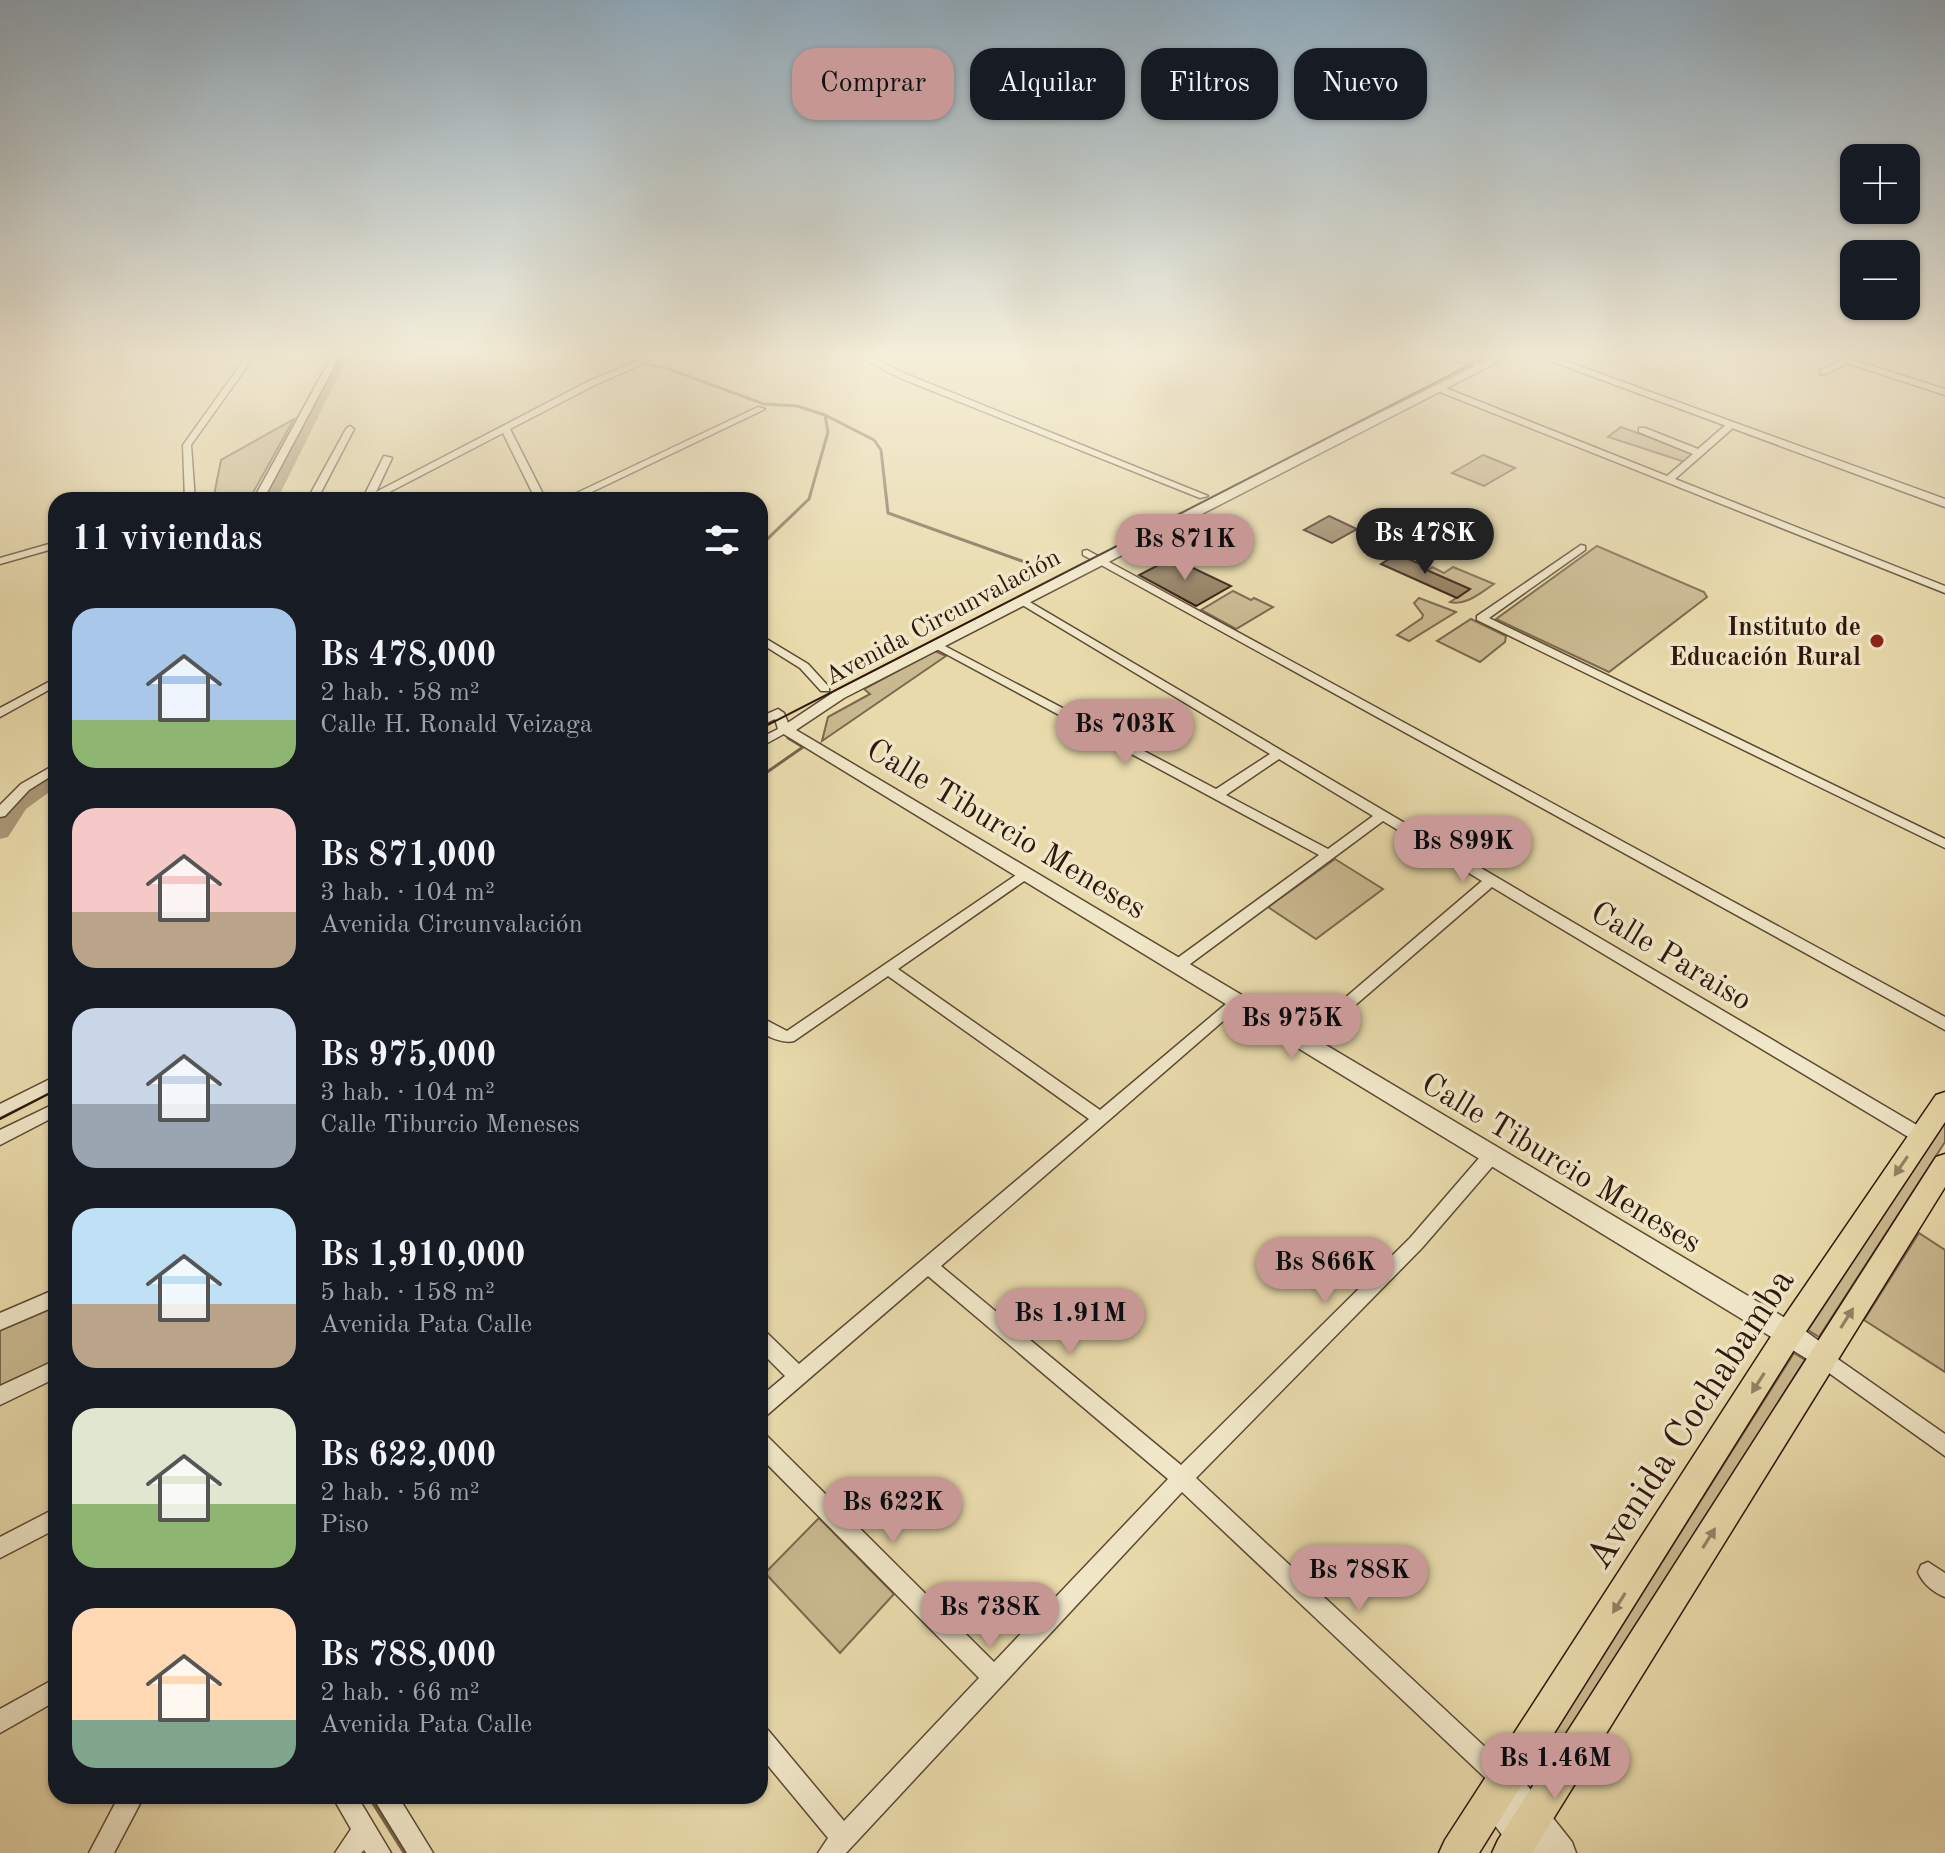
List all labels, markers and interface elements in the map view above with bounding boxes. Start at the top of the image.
chip: Comprar [792,48,954,120]
chip: Alquilar [970,48,1125,120]
chip: Filtros [1141,48,1278,120]
chip: Nuevo [1294,48,1427,120]
map controls [1840,144,1920,320]
button: + [1840,144,1920,224]
button: − [1840,240,1920,320]
pin: Bs 478K [1351,508,1499,576]
pin: Bs 871K [1111,514,1259,582]
icon: filters [700,518,744,562]
text: Bs 478K [1374,521,1476,547]
text: 11 viviendas [72,523,262,557]
text: Bs 871K [1134,527,1236,553]
street label: Avenida Circunvalación [821,545,1065,691]
place label: Instituto de Educación Rural [1669,615,1861,671]
marker: Instituto de Educación Rural [1868,632,1886,650]
text: Bs 478,000 [320,639,496,673]
icon: home [136,640,232,736]
text: 2 hab. · 58 m² [320,680,480,706]
pin: Bs 703K [1051,699,1199,767]
text: Calle H. Ronald Veizaga [320,712,593,738]
text: Bs 703K [1074,712,1176,738]
street label: Calle Tiburcio Meneses [860,735,1151,927]
pin: Bs 899K [1389,816,1537,884]
text: Bs 899K [1412,829,1514,855]
text: Bs 871,000 [320,839,496,873]
icon: home [136,840,232,936]
text: 3 hab. · 104 m² [320,880,495,906]
street label: Calle Paraiso [1584,897,1757,1018]
text: Avenida Circunvalación [320,912,583,938]
pin: Bs 975K [1218,993,1366,1061]
text: Bs 975K [1241,1006,1343,1032]
text: Bs 975,000 [320,1039,496,1073]
icon: home [136,1040,232,1136]
street label: Calle Tiburcio Meneses [1415,1069,1706,1261]
text: 3 hab. · 104 m² [320,1080,495,1106]
text: Calle Tiburcio Meneses [320,1112,580,1138]
one-way arrow [1894,1156,1909,1177]
pin: Bs 866K [1251,1237,1399,1305]
text: Bs 1,910,000 [320,1239,525,1273]
icon: home [136,1240,232,1336]
text: Bs 866K [1274,1250,1376,1276]
street label: Avenida Cochabamba [1580,1263,1803,1576]
text: 5 hab. · 158 m² [320,1280,495,1306]
pin: Bs 1.91M [987,1288,1153,1356]
text: Bs 1.91M [1014,1301,1126,1327]
one-way arrow [1839,1307,1853,1329]
text: Avenida Pata Calle [320,1312,532,1338]
one-way arrow [1751,1372,1765,1394]
text: Bs 622,000 [320,1439,496,1473]
icon: home [136,1440,232,1536]
pin: Bs 622K [819,1477,967,1545]
text: 2 hab. · 56 m² [320,1480,480,1506]
text: Bs 622K [842,1490,944,1516]
text: Piso [320,1512,369,1538]
one-way arrow [1701,1527,1716,1550]
pin: Bs 788K [1285,1545,1433,1613]
text: Bs 788K [1308,1558,1410,1584]
pin: Bs 738K [916,1582,1064,1650]
one-way arrow [1612,1592,1626,1614]
text: Bs 738K [939,1595,1041,1621]
text: Bs 788,000 [320,1639,496,1673]
icon: home [136,1640,232,1736]
text: 2 hab. · 66 m² [320,1680,480,1706]
text: Avenida Pata Calle [320,1712,532,1738]
pin: Bs 1.46M [1472,1733,1638,1801]
text: Bs 1.46M [1499,1746,1611,1772]

